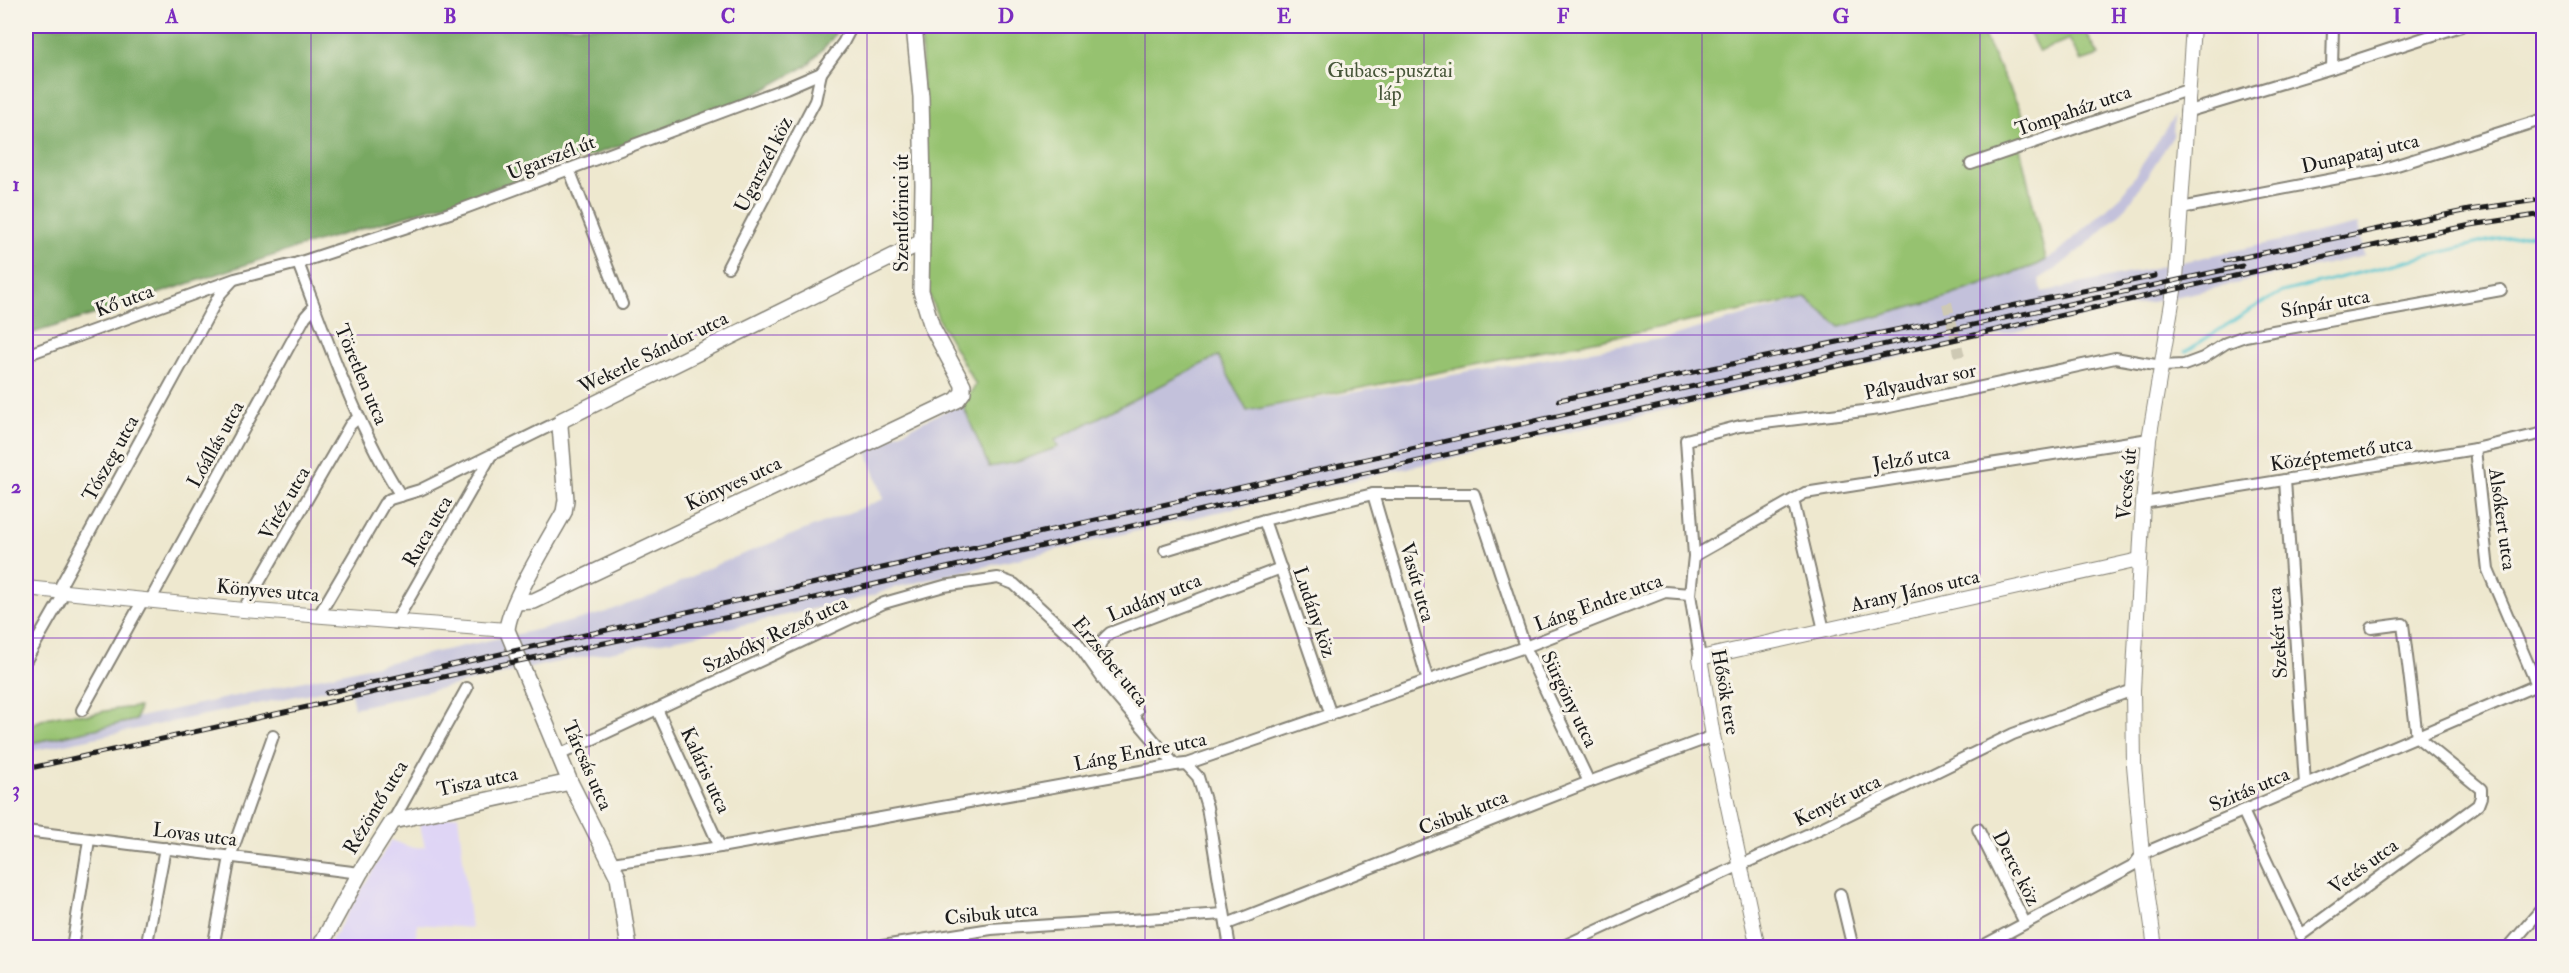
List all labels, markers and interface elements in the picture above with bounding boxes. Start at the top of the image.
text: A [165,4,179,29]
text: B [443,4,457,29]
text: C [721,4,735,29]
text: D [998,4,1014,29]
text: E [1277,4,1292,29]
text: F [1557,4,1570,29]
text: G [1833,4,1850,29]
text: H [2111,4,2127,29]
text: I [2393,4,2401,29]
park label: Gubacs-pusztai láp [1327,58,1453,107]
street label: Tompaház utca [2012,79,2136,143]
street label: Ugarszél köz [729,112,798,216]
street label: Dunapataj utca [2299,128,2422,180]
street label: Ugarszél út [503,129,599,186]
street label: Szentlőrinci út [889,154,914,272]
text: 1 [12,172,20,197]
street label: Kő utca [91,278,158,323]
street label: Sínpár utca [2279,283,2372,325]
street label: Wekerle Sándor utca [573,305,733,400]
street label: Töretlen utca [329,320,394,429]
street label: Pályaudvar sor [1862,357,1979,406]
street label: Lóállás utca [181,396,250,492]
street label: Tószeg utca [77,410,145,506]
street label: Középtemető utca [2268,430,2415,478]
street label: Jelző utca [1870,440,1952,477]
street label: Vecsés út [2111,447,2142,521]
street label: Könyves utca [681,450,786,517]
street label: Vitéz utca [253,461,316,545]
street label: Alsókert utca [2483,465,2522,573]
text: 2 [11,474,21,499]
street label: Ruca utca [397,491,458,571]
street label: Vasút utca [1394,540,1441,626]
street label: Ludány köz [1287,563,1342,661]
street label: Arany János utca [1847,563,1983,618]
street label: Ludány utca [1104,567,1205,628]
street label: Láng Endre utca [1531,567,1666,637]
street label: Könyves utca [216,574,321,608]
street label: Szekér utca [2262,586,2293,679]
street label: Szabóky Rezső utca [699,590,852,679]
street label: Erzsébet utca [1067,611,1155,712]
street label: Sürgöny utca [1535,647,1604,752]
street label: Hősök tere [1706,647,1745,737]
street label: Tárcsás utca [557,717,619,815]
street label: Kaláris utca [675,723,737,818]
street label: Láng Endre utca [1072,726,1209,777]
street label: Rézöntő utca [338,755,414,859]
street label: Tisza utca [434,761,521,802]
street label: Szitás utca [2205,761,2294,818]
street label: Kenyér utca [1790,768,1886,832]
text: 3 [12,777,20,802]
street label: Csibuk utca [1415,784,1512,841]
street label: Lovas utca [151,817,239,852]
street label: Derce köz [1987,826,2046,910]
street label: Vetés utca [2324,832,2404,900]
street label: Csibuk utca [943,896,1040,931]

